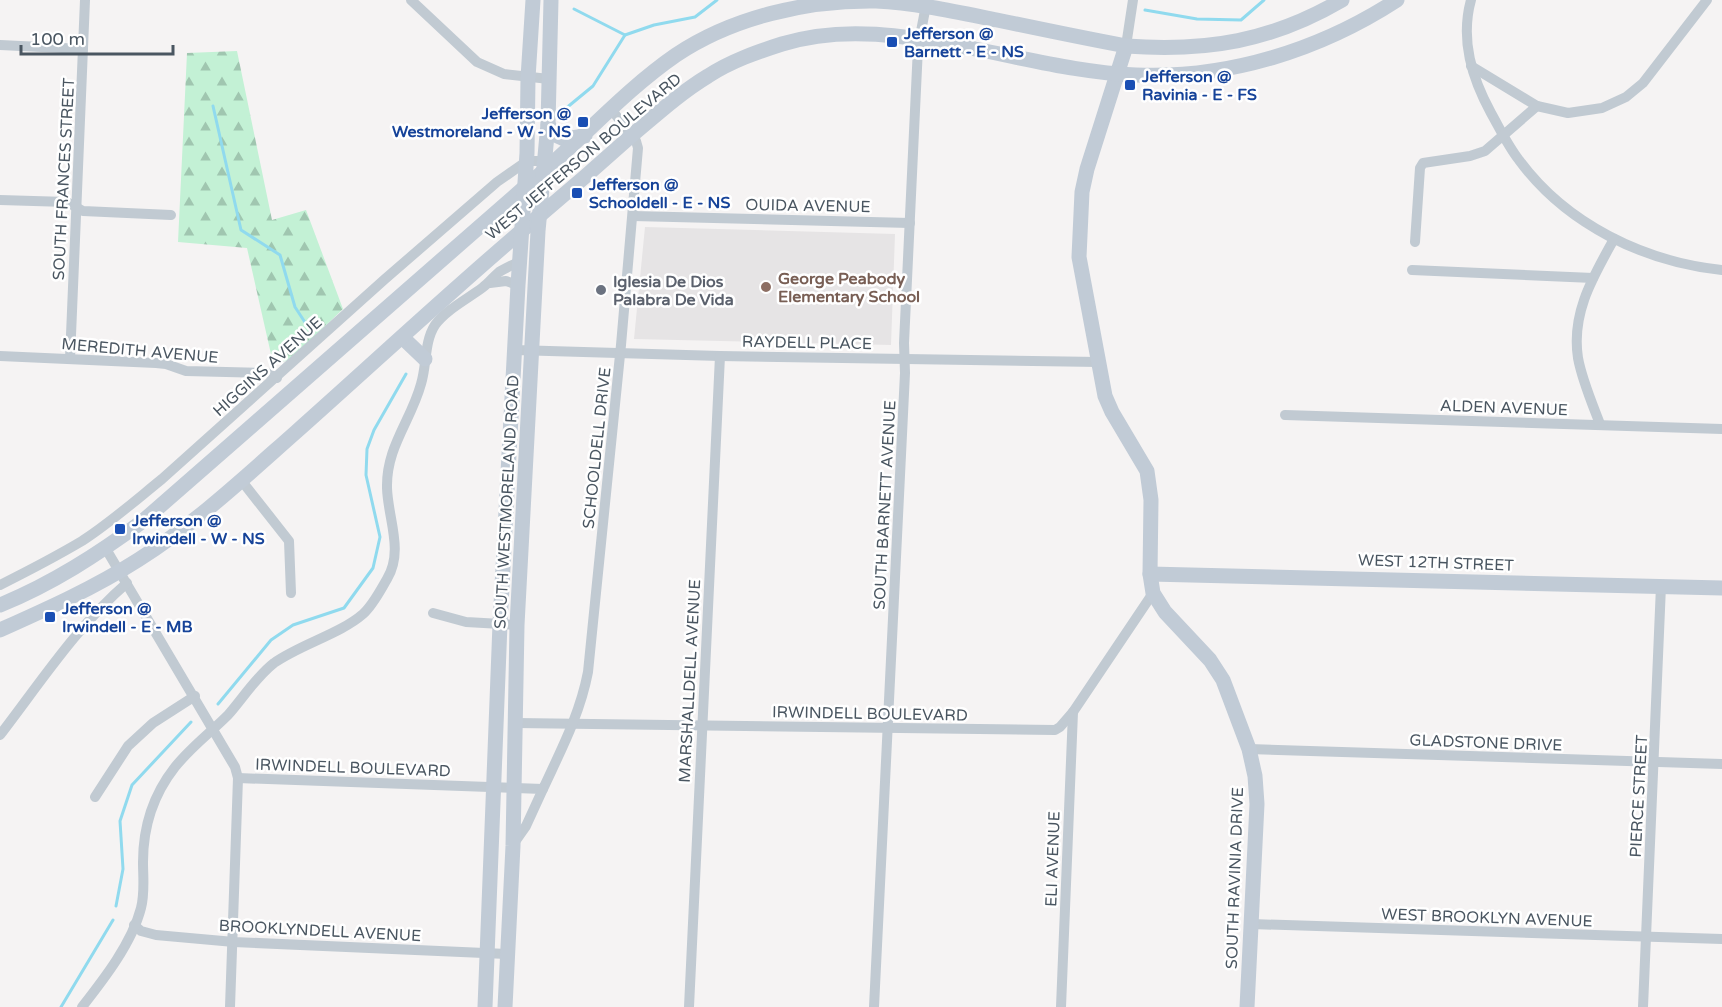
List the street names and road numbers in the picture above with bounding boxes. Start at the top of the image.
street label: WEST JEFFERSON BOULEVARD [482,69,686,245]
street label: SOUTH FRANCES STREET [49,77,79,281]
street label: OUIDA AVENUE [745,195,871,217]
street label: HIGGINS AVENUE [209,312,326,421]
street label: RAYDELL PLACE [742,332,872,354]
street label: MEREDITH AVENUE [61,334,219,368]
street label: SCHOOLDELL DRIVE [579,366,615,530]
street label: SOUTH WESTMORELAND ROAD [490,375,524,630]
street label: ALDEN AVENUE [1440,396,1568,420]
street label: SOUTH BARNETT AVENUE [870,400,900,610]
street label: WEST 12TH STREET [1358,550,1515,576]
street label: MARSHALLDELL AVENUE [675,579,705,783]
street label: IRWINDELL BOULEVARD [772,702,968,726]
street label: GLADSTONE DRIVE [1409,730,1563,756]
street label: PIERCE STREET [1626,734,1652,858]
street label: IRWINDELL BOULEVARD [255,755,451,781]
street label: SOUTH RAVINIA DRIVE [1222,787,1248,969]
street label: ELI AVENUE [1041,811,1065,907]
street label: WEST BROOKLYN AVENUE [1381,904,1593,932]
street label: BROOKLYNDELL AVENUE [218,916,422,946]

